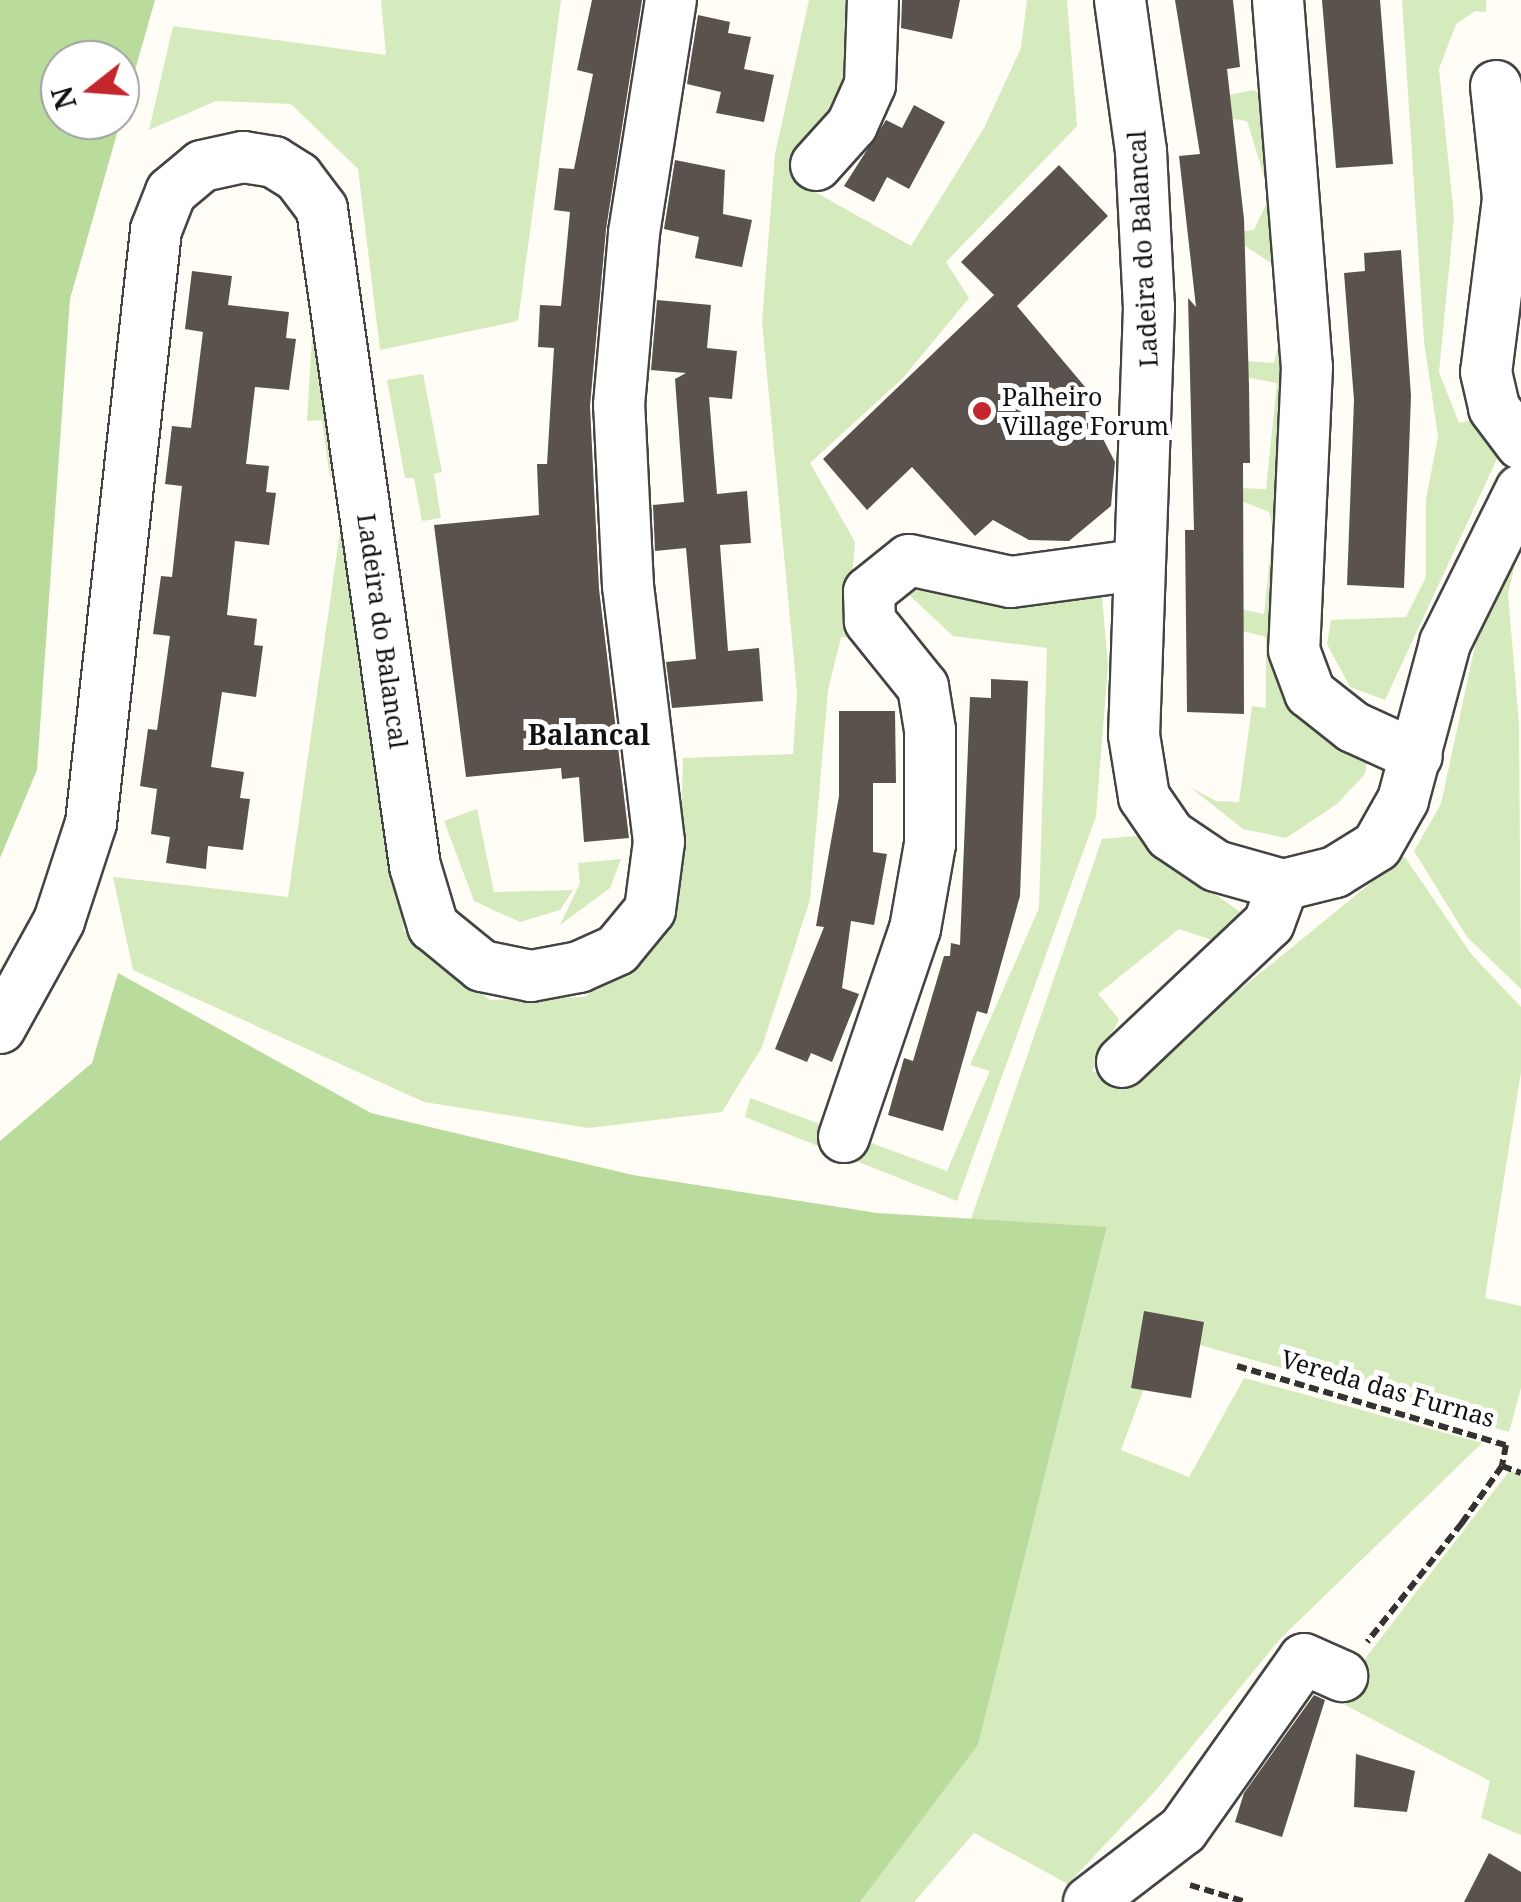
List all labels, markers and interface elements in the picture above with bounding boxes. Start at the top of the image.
north arrow [40,40,140,140]
text: N [42,82,85,114]
street label: Ladeira do Balancal [1121,130,1163,368]
place label: Palheiro Village Forum [1002,382,1169,441]
marker: Palheiro Village Forum [971,400,993,422]
street label: Ladeira do Balancal [352,512,414,750]
district label: Balancal [528,717,650,751]
street label: Vereda das Furnas [1278,1343,1498,1433]

